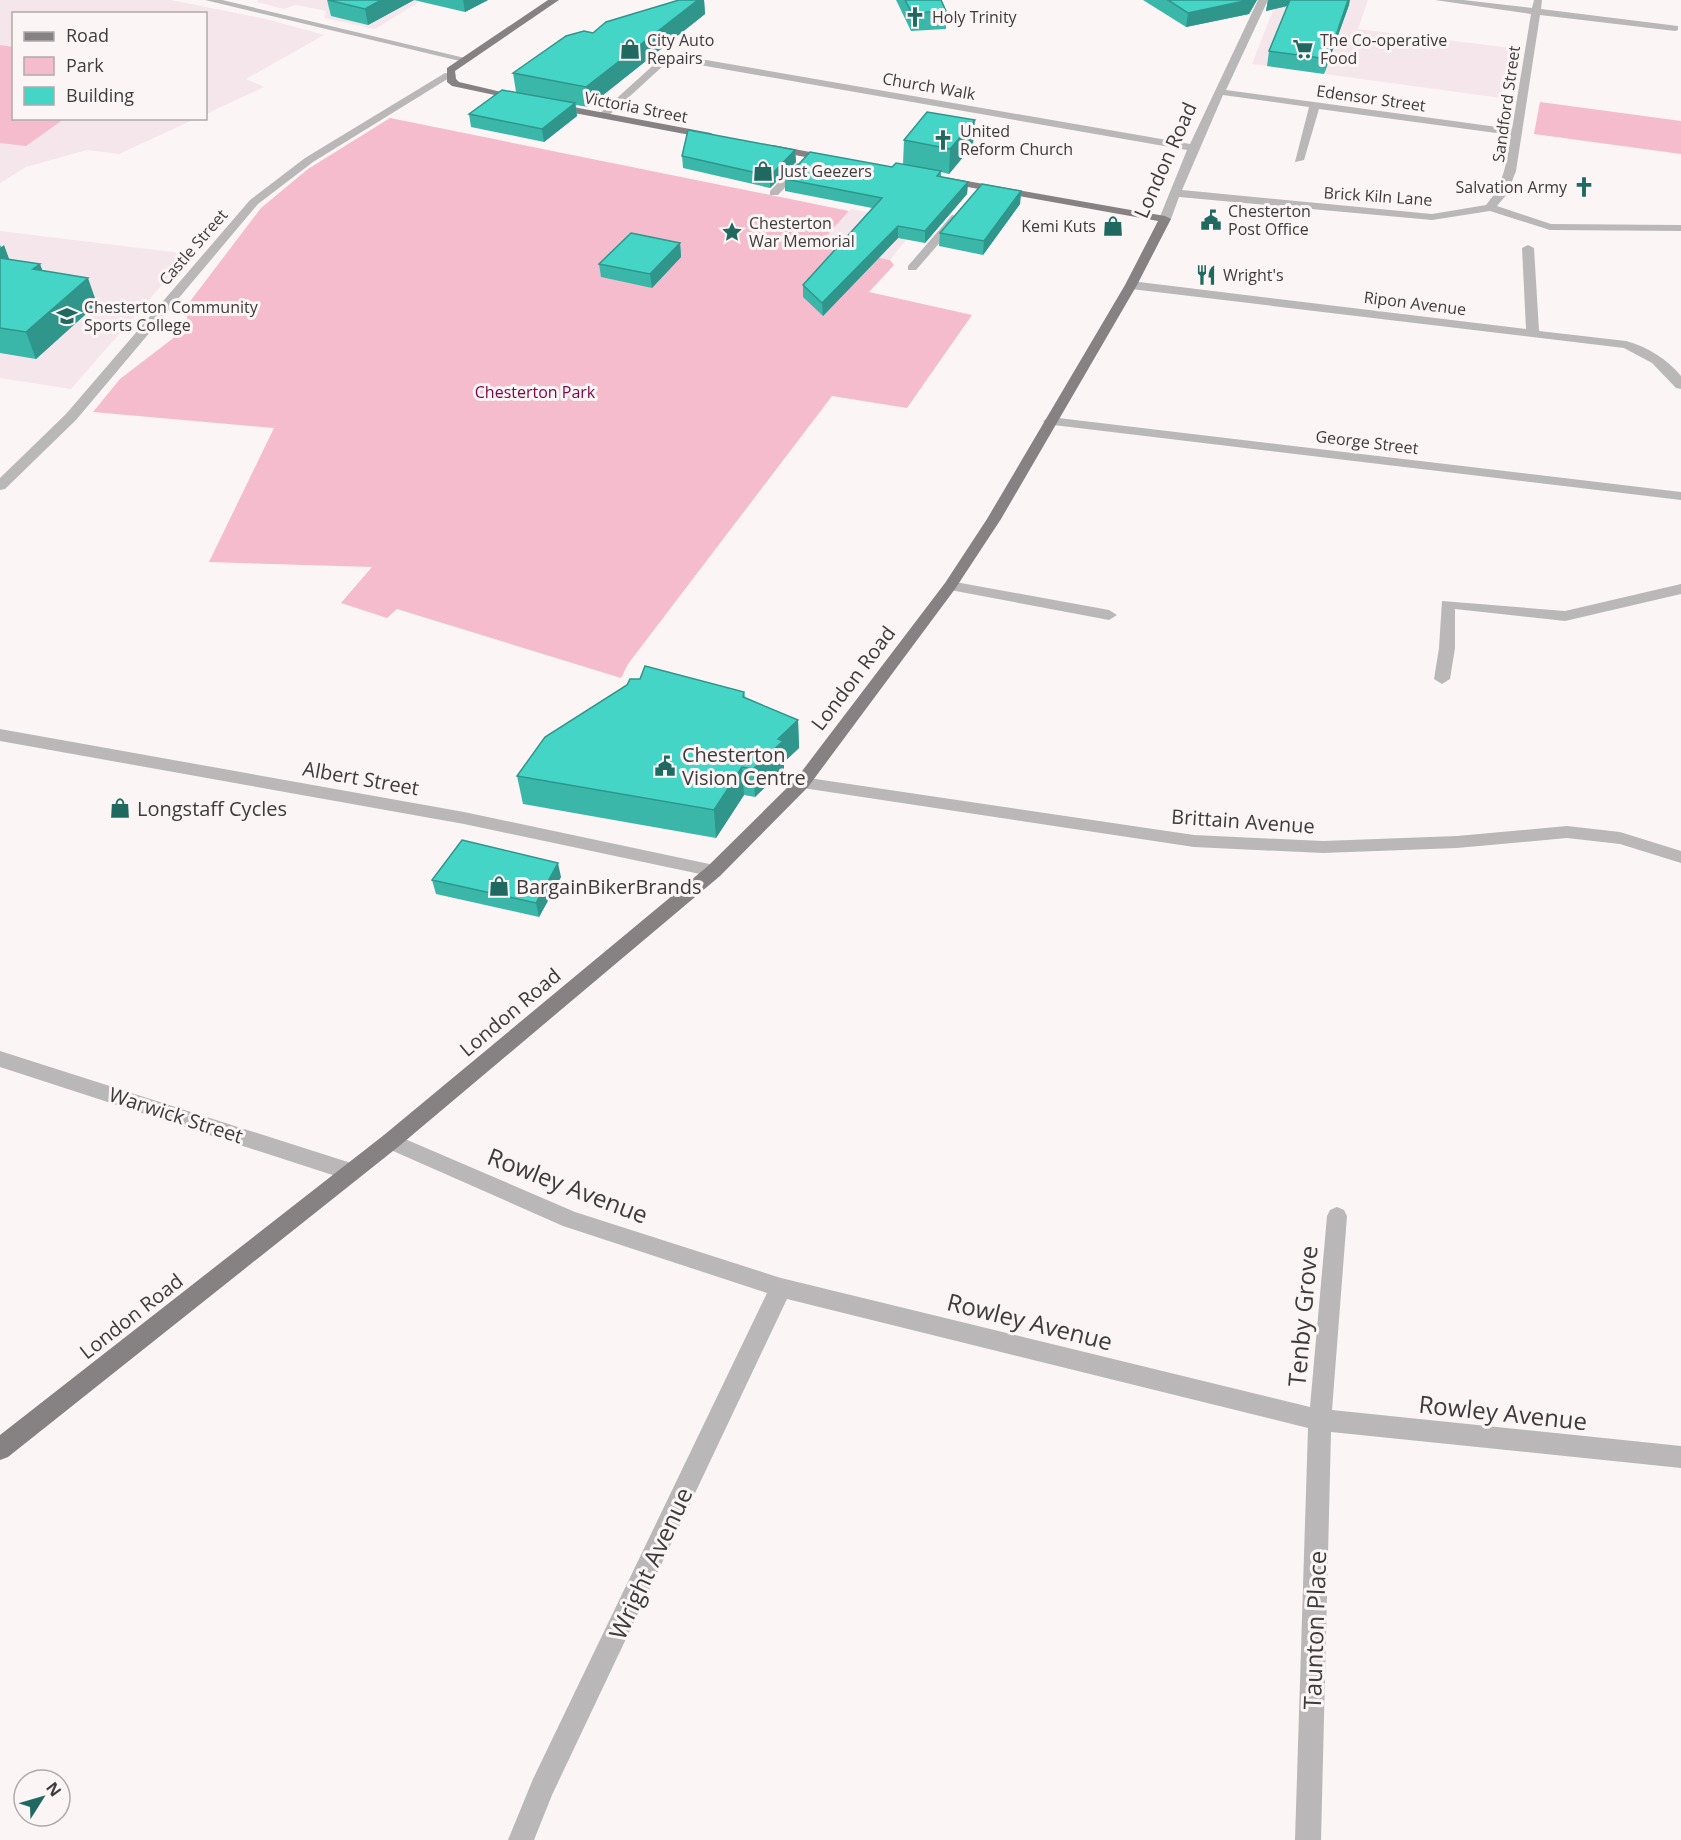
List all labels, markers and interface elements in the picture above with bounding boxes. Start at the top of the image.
church icon: Holy Trinity [903,5,927,29]
place label: Holy Trinity [932,6,1018,28]
legend [12,12,207,120]
text: Road [66,23,109,47]
place label: City Auto Repairs [647,29,714,69]
place label: The Co-operative Food [1320,29,1447,69]
shop icon: City Auto Repairs [618,37,642,61]
supermarket icon: The Co-operative Food [1291,37,1315,61]
street label: Sandford Street [1487,44,1525,164]
text: Park [66,53,104,77]
street label: Church Walk [881,67,978,105]
street label: Edensor Street [1315,79,1427,117]
text: Building [66,83,134,107]
street label: Victoria Street [582,86,690,128]
street label: London Road [1127,98,1203,222]
place label: United Reform Church [960,120,1073,160]
church icon: United Reform Church [931,128,955,152]
shop icon: Just Geezers [751,159,775,183]
place label: Just Geezers [778,160,872,182]
church icon: Salvation Army [1572,175,1596,199]
place label: Salvation Army [1456,176,1568,198]
street label: Brick Kiln Lane [1323,181,1433,211]
place label: Chesterton Post Office [1228,200,1311,240]
street label: Castle Street [154,204,232,290]
public building icon: Chesterton Post Office [1199,208,1223,232]
place label: Chesterton War Memorial [749,212,855,252]
shop icon: Kemi Kuts [1101,214,1125,238]
place label: Kemi Kuts [1021,215,1096,237]
place icon: Chesterton War Memorial [720,220,744,244]
restaurant icon: Wright's [1194,263,1218,287]
place label: Wright's [1223,264,1284,286]
street label: Ripon Avenue [1363,286,1467,320]
place label: Chesterton Community Sports College [84,296,259,336]
school or university icon: Chesterton Community Sports College [55,304,79,328]
park label: Chesterton Park [475,381,596,403]
street label: George Street [1314,425,1420,459]
street label: London Road [805,620,901,736]
place label: Chesterton Vision Centre [682,741,806,791]
public building icon: Chesterton Vision Centre [653,754,677,778]
street label: Albert Street [301,755,421,801]
place label: Longstaff Cycles [137,795,287,822]
shop icon: Longstaff Cycles [108,796,132,820]
street label: Brittain Avenue [1170,803,1316,839]
place label: BargainBikerBrands [516,873,702,900]
shop icon: BargainBikerBrands [487,874,511,898]
street label: London Road [454,962,566,1062]
street label: Warwick Street [106,1081,246,1149]
street label: Rowley Avenue [483,1139,653,1231]
street label: Tenby Grove [1279,1244,1325,1388]
street label: London Road [74,1267,188,1365]
street label: Rowley Avenue [944,1285,1116,1357]
street label: Rowley Avenue [1417,1387,1589,1437]
street label: Wright Avenue [600,1482,700,1644]
street label: Taunton Place [1295,1550,1333,1710]
north arrow [12,1768,72,1828]
text: N [41,1777,67,1801]

